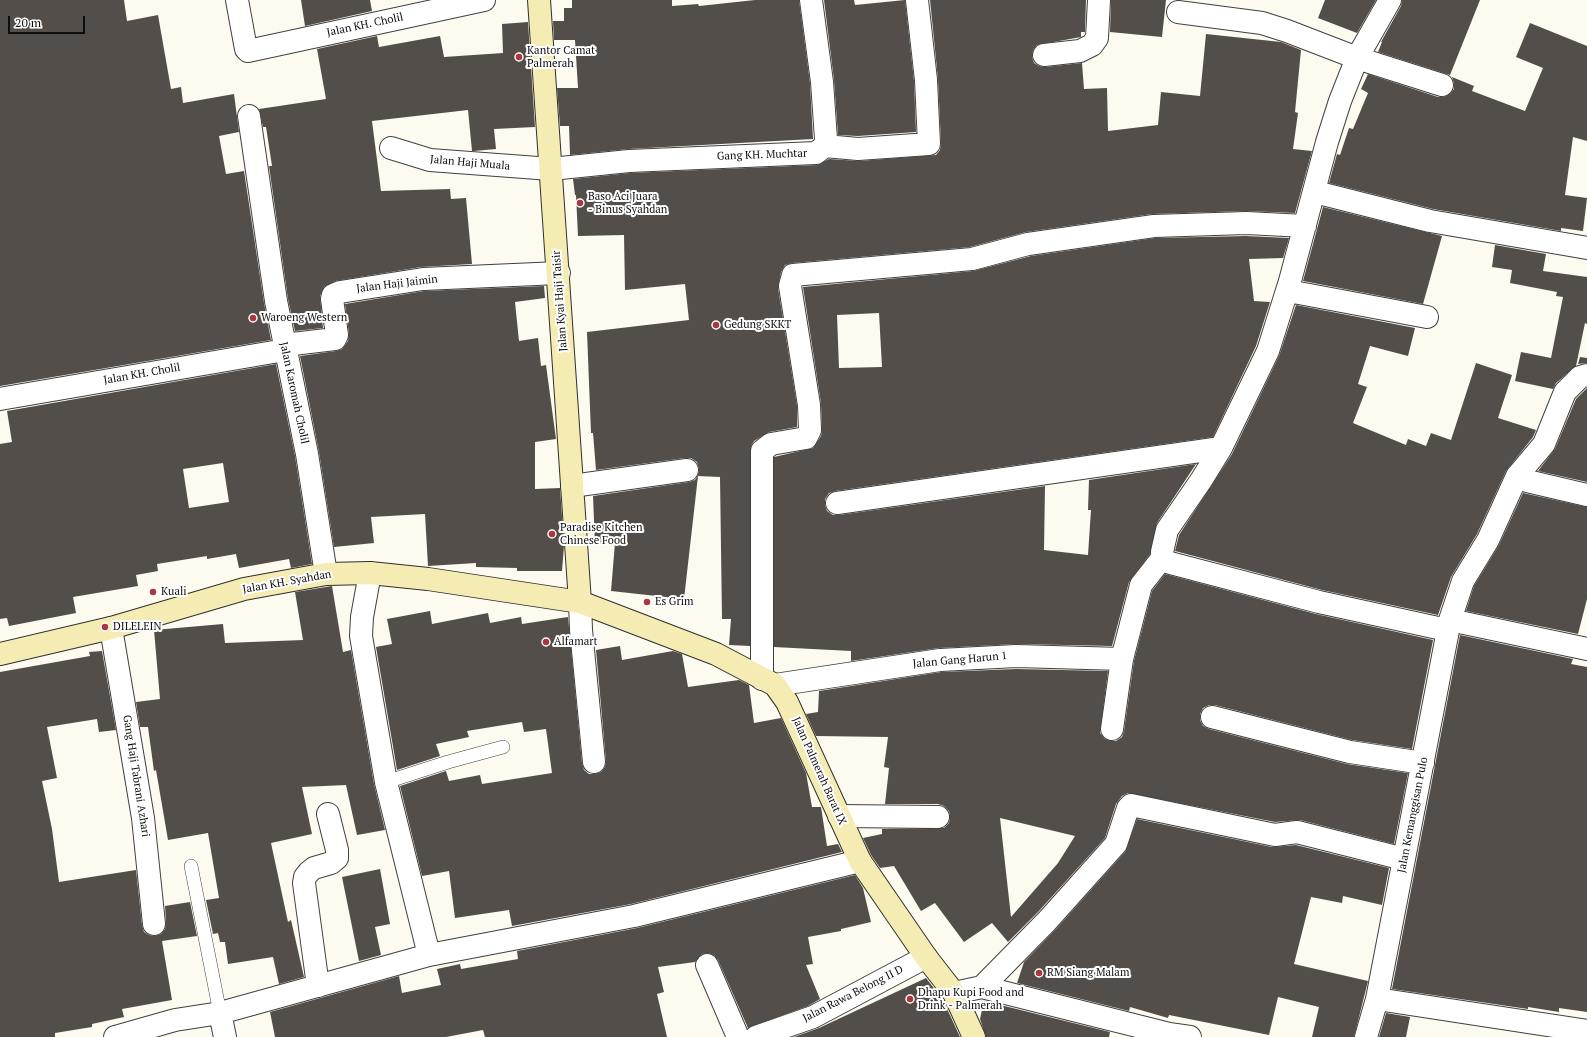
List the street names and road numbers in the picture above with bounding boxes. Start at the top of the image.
street label: Jalan KH. Cholil [326,10,404,40]
street label: Gang KH. Muchtar [717,147,807,163]
street label: Jalan Haji Muala [429,153,511,173]
street label: Jalan Kyai Haji Taisir [550,250,570,352]
street label: Jalan Haji Jaimin [355,272,439,296]
street label: Jalan Karomah Cholil [277,341,311,445]
street label: Jalan KH. Cholil [103,361,181,387]
street label: Jalan KH. Syahdan [242,568,332,596]
street label: Jalan Gang Harun 1 [912,649,1008,671]
street label: Gang Haji Tabrani Azhari [120,714,152,838]
street label: Jalan Palmerah Barat IX [789,715,849,827]
street label: Jalan Kemanggisan Pulo [1395,756,1431,874]
street label: Jalan Rawa Belong II D [801,963,905,1025]

